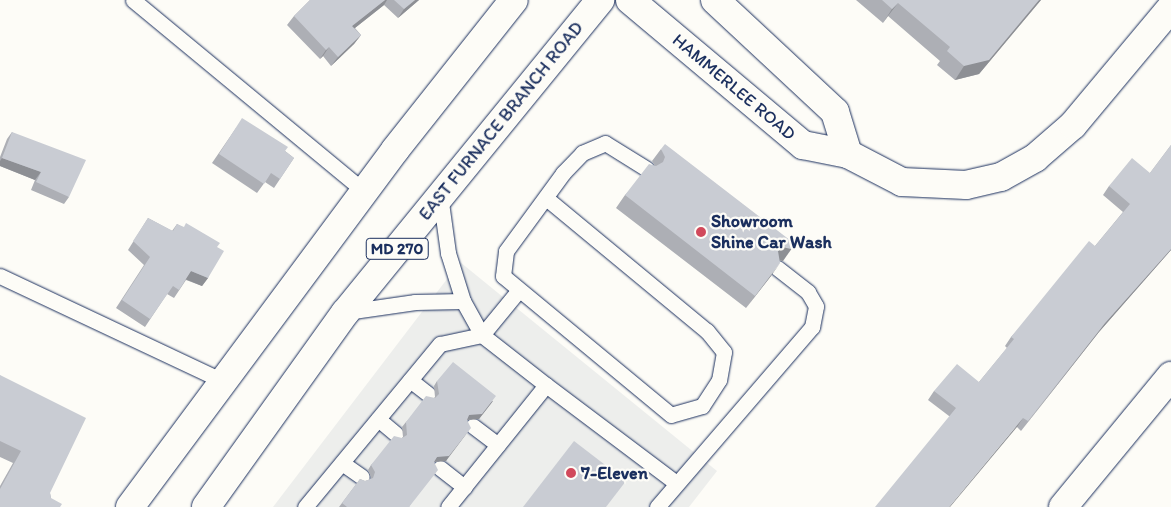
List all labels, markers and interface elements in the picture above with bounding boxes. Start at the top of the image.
street label: EAST FURNACE BRANCH ROAD [414,18,588,224]
street label: HAMMERLEE ROAD [668,29,800,145]
place label: Showroom Shine Car Wash [711,211,831,253]
marker: Showroom Shine Car Wash [695,226,707,238]
road number: MD 270 [364,235,430,262]
place label: 7-Eleven [581,462,648,484]
marker: 7-Eleven [565,467,577,479]

